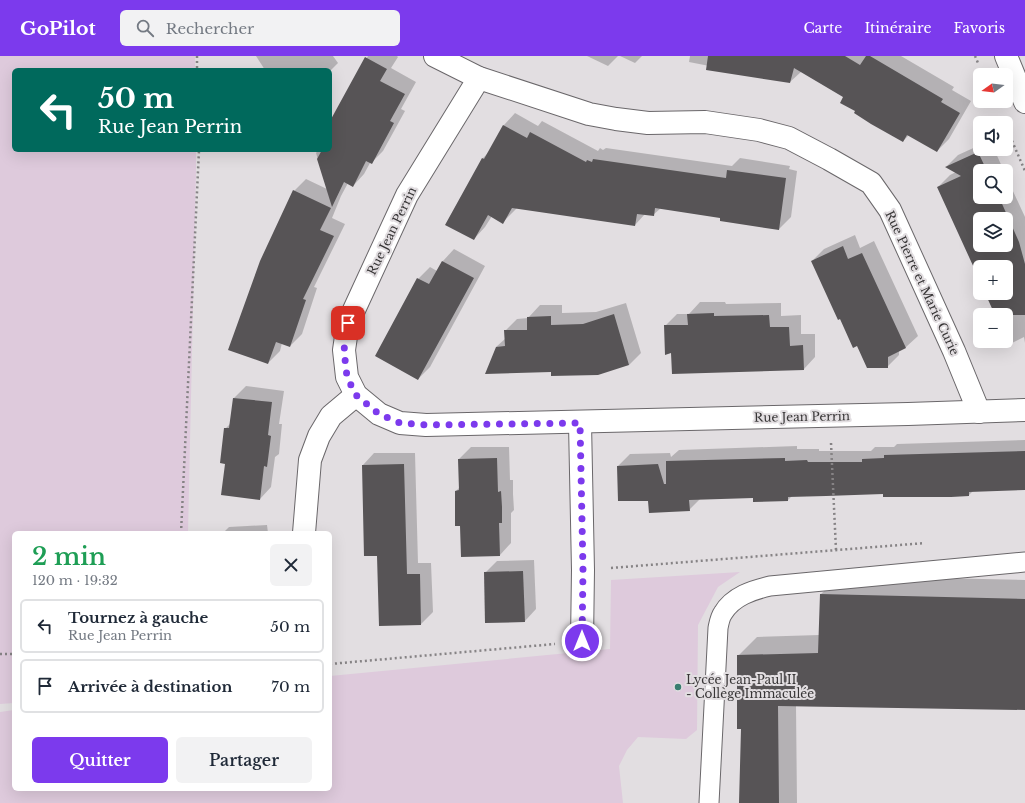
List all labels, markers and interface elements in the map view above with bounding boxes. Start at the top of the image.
search box [120,10,400,46]
text: GoPilot [20,17,96,40]
icon: search [134,17,156,39]
text: Rechercher [166,19,254,38]
text: Carte [803,19,842,37]
text: Itinéraire [864,19,931,37]
text: Favoris [953,19,1005,37]
north arrow [973,68,1013,108]
map controls [973,68,1013,348]
text: 50 m [98,81,174,116]
icon: left [32,84,84,136]
text: Rue Jean Perrin [98,116,242,138]
button: sound [973,116,1013,156]
button: search [973,164,1013,204]
street label: Rue Jean Perrin [364,184,419,277]
street label: Rue Pierre et Marie Curie [882,208,963,358]
button: layers [973,212,1013,252]
button: + [973,260,1013,300]
pin [331,306,365,340]
button: − [973,308,1013,348]
icon: arrive [337,312,359,334]
street label: Rue Jean Perrin [754,408,850,425]
text: 2 min [32,542,106,571]
button: close [270,544,312,586]
text: 120 m · 19:32 [32,572,118,589]
text: Tournez à gauche [68,608,208,627]
icon: left [34,615,56,637]
text: 50 m [270,617,310,636]
position arrow [561,620,603,662]
text: Rue Jean Perrin [68,627,172,644]
place label: Lycée Jean-Paul II - Collège Immaculée [686,672,814,701]
icon: arrive [34,675,56,697]
text: Arrivée à destination [68,677,232,696]
text: 70 m [271,677,310,696]
marker: Lycée Jean-Paul II - Collège Immaculée [673,682,683,692]
button: Quitter [32,737,168,783]
button: Partager [176,737,312,783]

